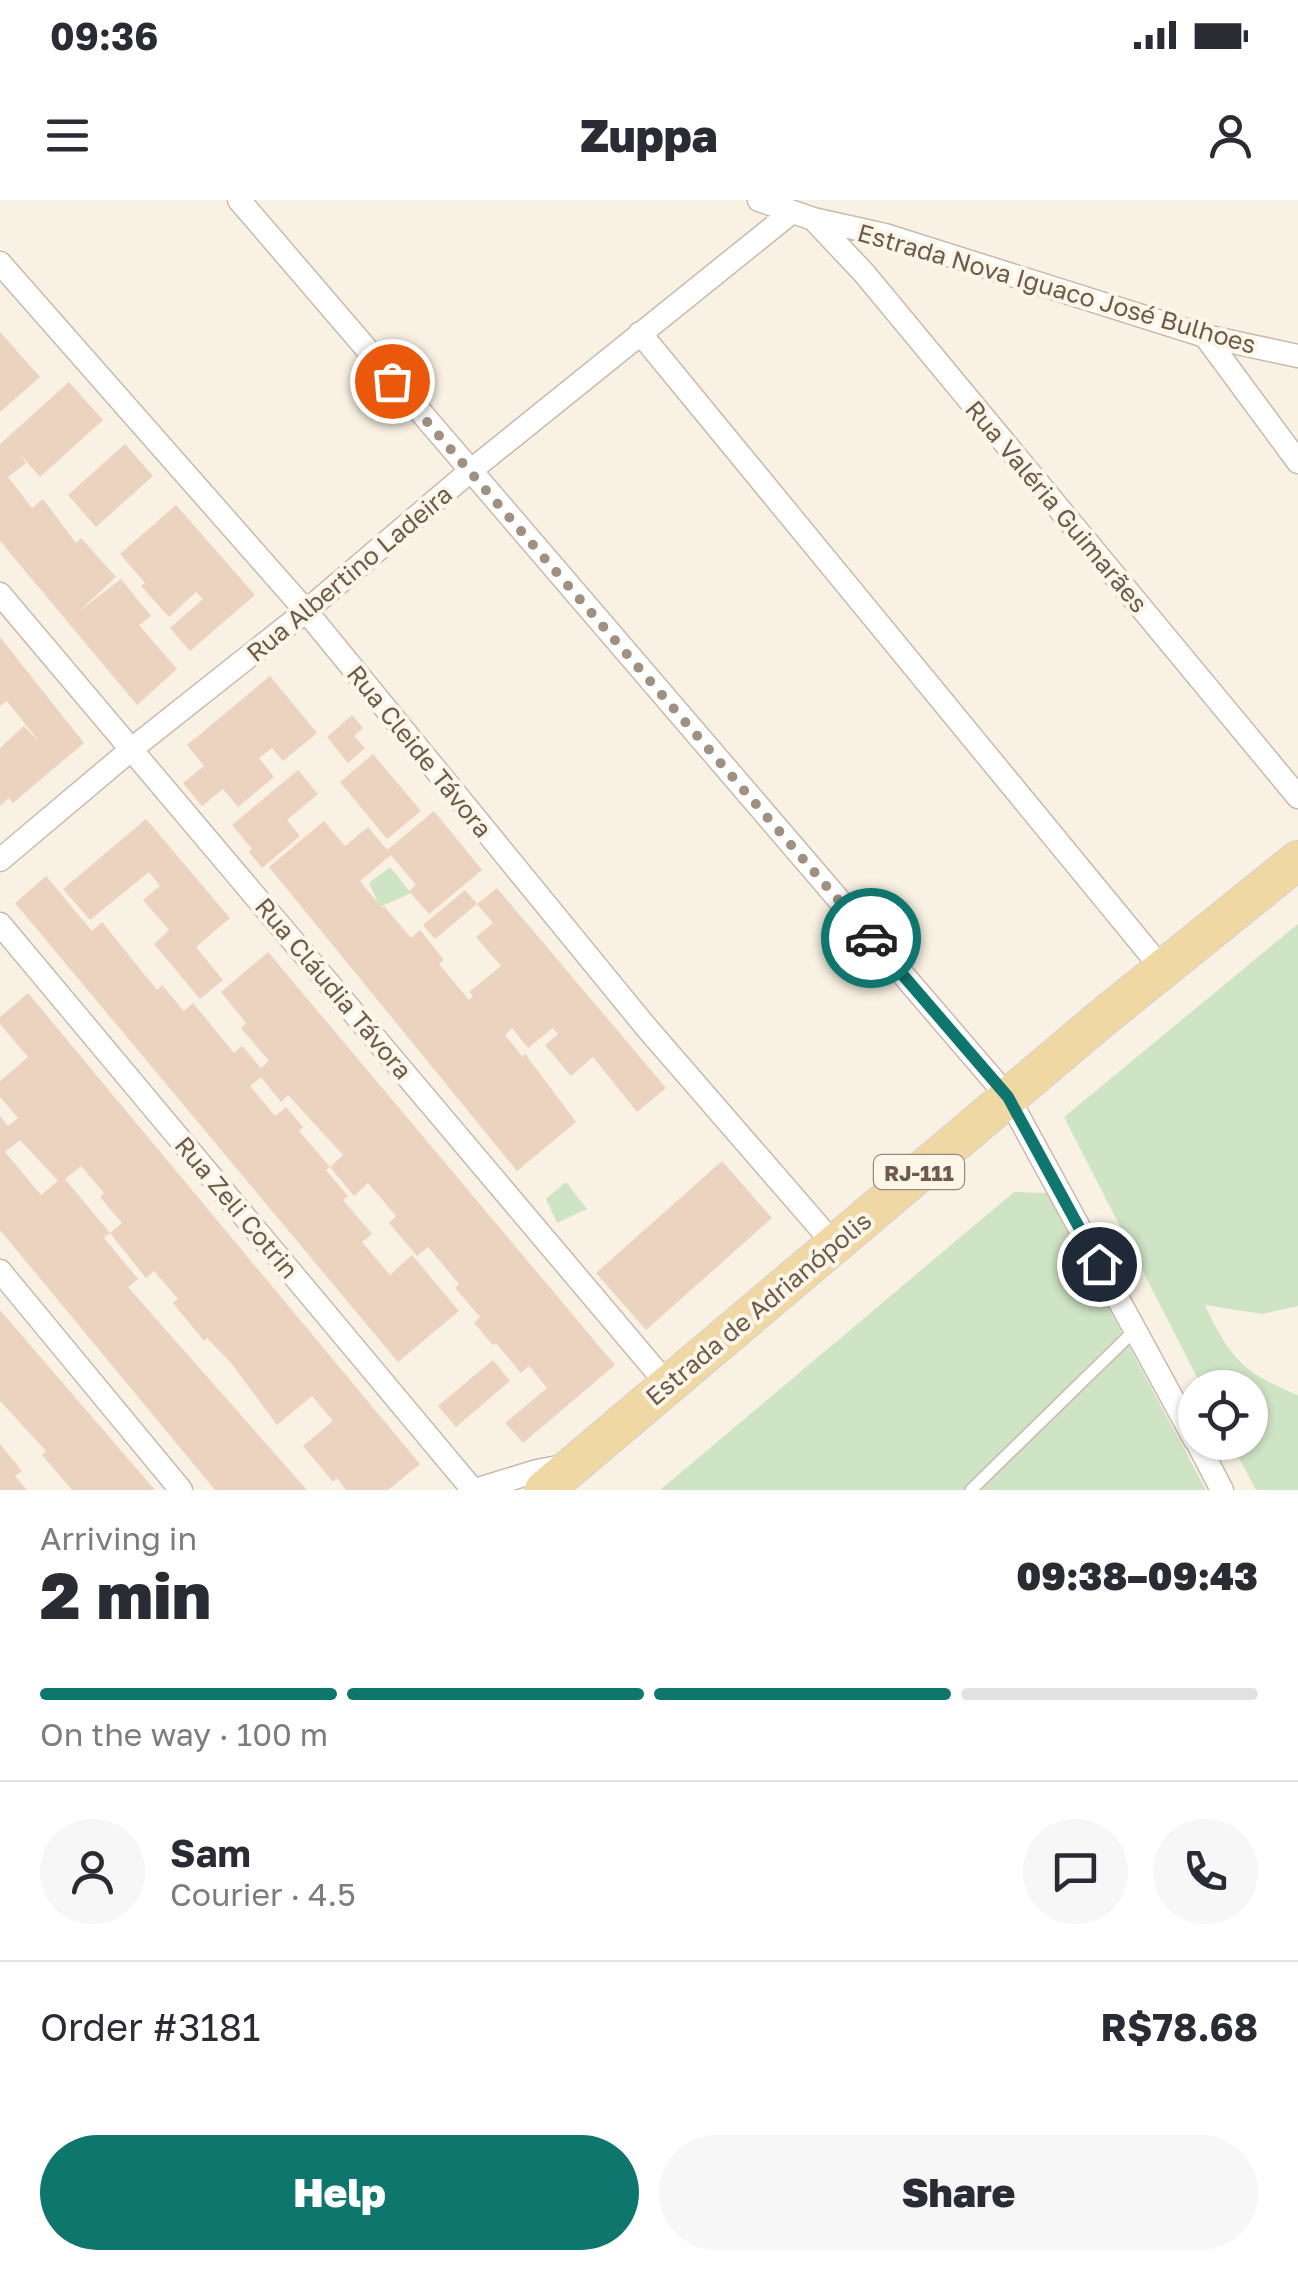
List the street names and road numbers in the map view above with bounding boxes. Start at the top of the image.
street label: Estrada Nova Iguaco José Bulhoes [854,216,1260,360]
street label: Rua Valéria Guimarães [959,394,1155,618]
street label: Rua Albertino Ladeira [240,478,458,668]
street label: Rua Cleide Távora [341,658,499,844]
street label: Rua Cláudia Távora [249,891,419,1085]
street label: Rua Zeli Cotrin [169,1130,305,1284]
road number: RJ-111 [874,1155,964,1189]
street label: Estrada de Adrianópolis [639,1204,877,1412]

